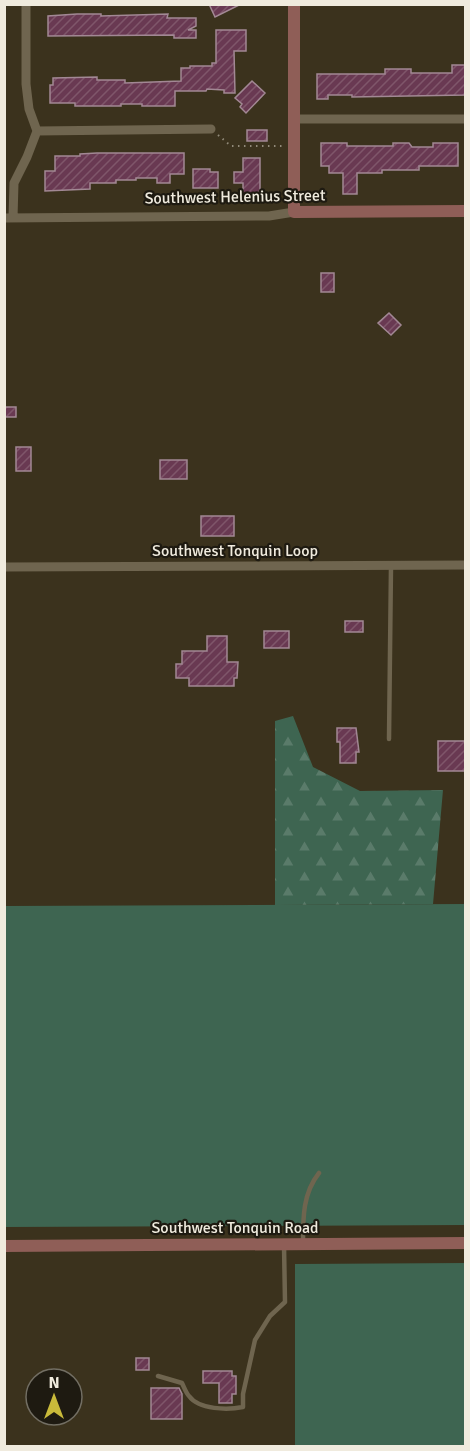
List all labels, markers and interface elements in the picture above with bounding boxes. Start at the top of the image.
street label: Southwest Helenius Street [144,185,326,209]
street label: Southwest Tonquin Loop [152,541,318,561]
street label: Southwest Tonquin Road [151,1218,319,1238]
north arrow [24,1367,84,1427]
text: N [48,1373,60,1393]

